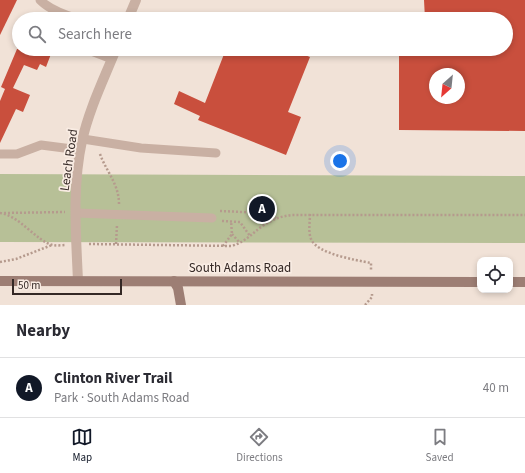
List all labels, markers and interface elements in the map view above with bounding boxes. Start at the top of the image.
search box [12,12,513,56]
icon: search [26,23,48,45]
text: Search here [58,24,132,45]
north arrow [429,68,465,104]
street label: Leach Road [56,128,82,192]
your location [330,151,350,171]
pin: A [249,194,275,224]
map controls [477,257,513,293]
button: locate [477,257,513,293]
street label: South Adams Road [189,259,291,277]
scale bar [12,277,122,296]
text: 50 m [18,278,40,293]
text: Nearby [16,319,70,343]
text: Clinton River Trail [54,368,173,389]
text: A [25,379,33,397]
text: 40 m [483,379,509,397]
text: Park · South Adams Road [54,389,189,407]
tab: Map [71,426,93,465]
tab: Directions [236,426,283,465]
tab: Saved [426,426,454,465]

